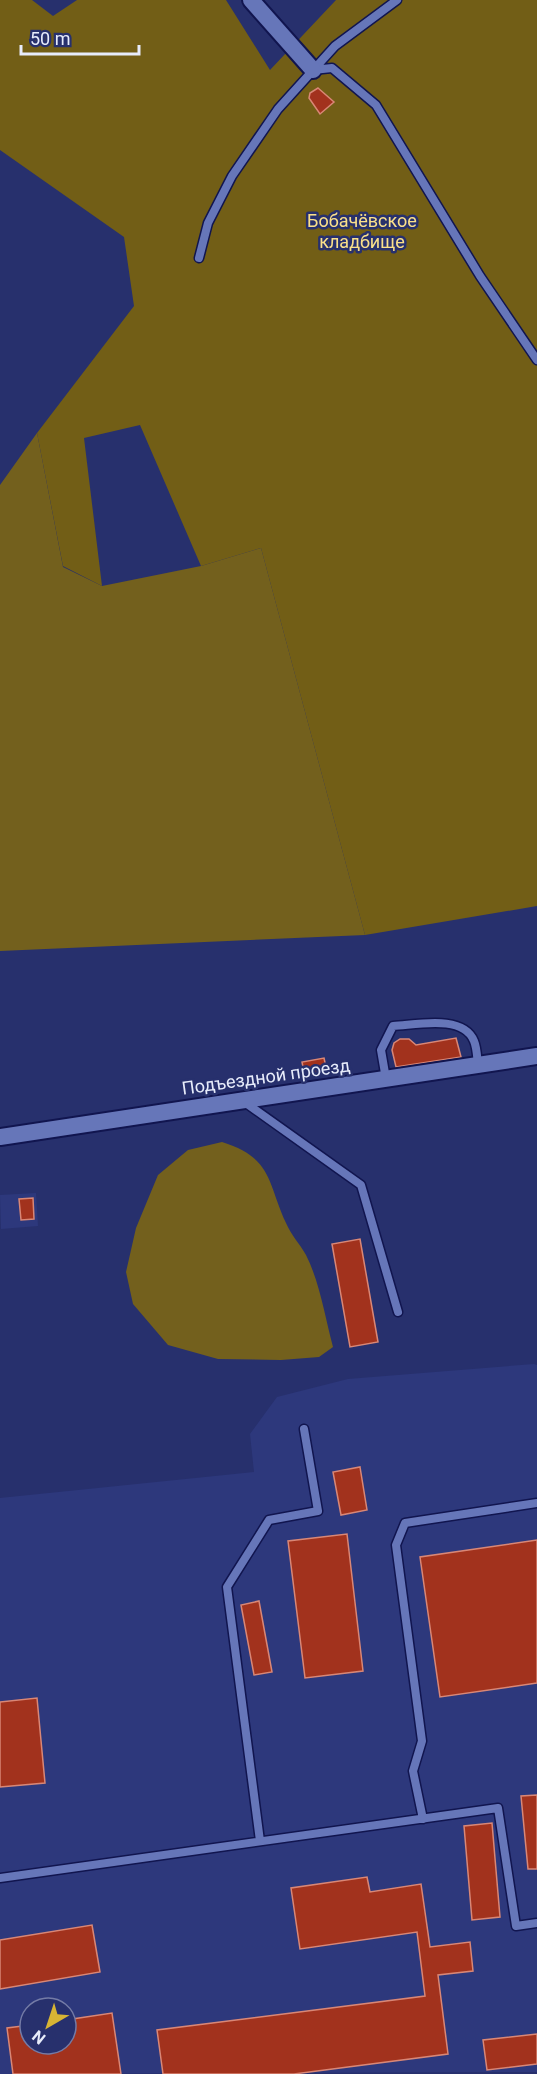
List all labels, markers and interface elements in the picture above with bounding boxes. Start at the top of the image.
scale bar [21,18,140,56]
text: 50 m [30,28,70,49]
park label: Бобачёвское кладбище [307,210,417,252]
street label: Подъездной проезд [180,1054,351,1099]
north arrow [18,1996,78,2056]
text: N [29,2026,49,2048]

